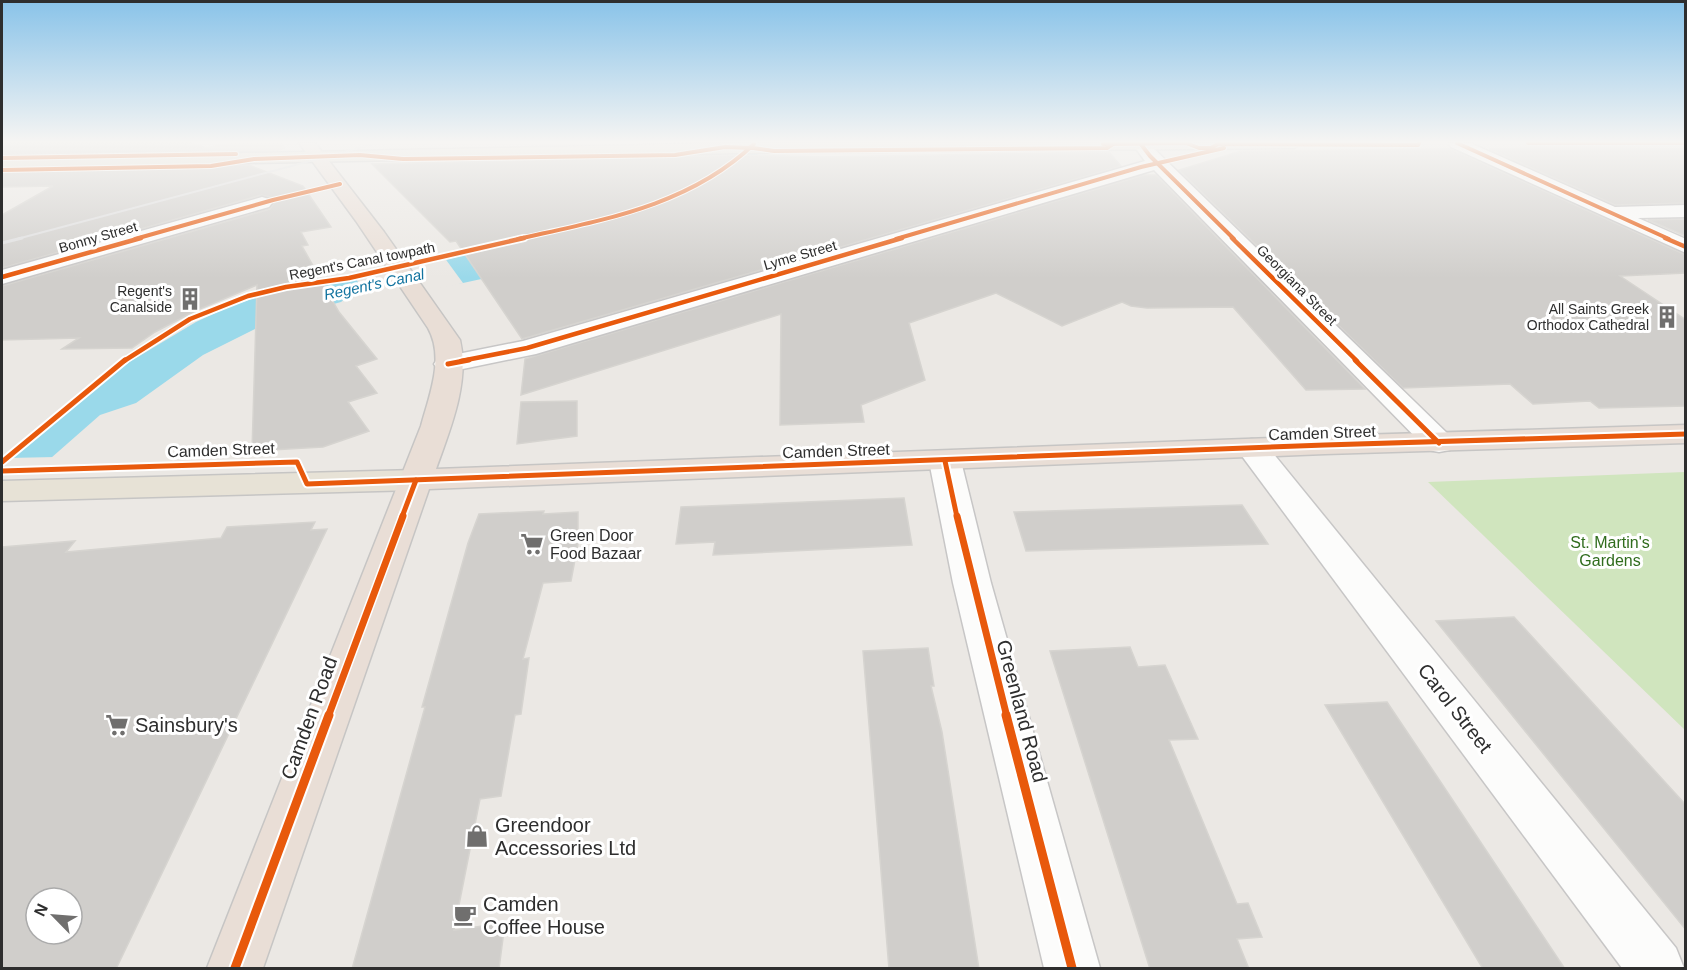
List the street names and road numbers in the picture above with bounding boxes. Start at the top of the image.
street label: Bonny Street [57,218,139,256]
street label: Lyme Street [762,237,838,273]
street label: Regent's Canal towpath [288,239,436,283]
street label: Georgiana Street [1254,242,1340,328]
street label: Camden Street [1268,423,1377,443]
street label: Camden Street [167,440,276,460]
street label: Camden Street [782,441,891,461]
street label: Greenland Road [992,637,1052,785]
street label: Camden Road [277,654,341,782]
street label: Carol Street [1413,659,1497,757]

